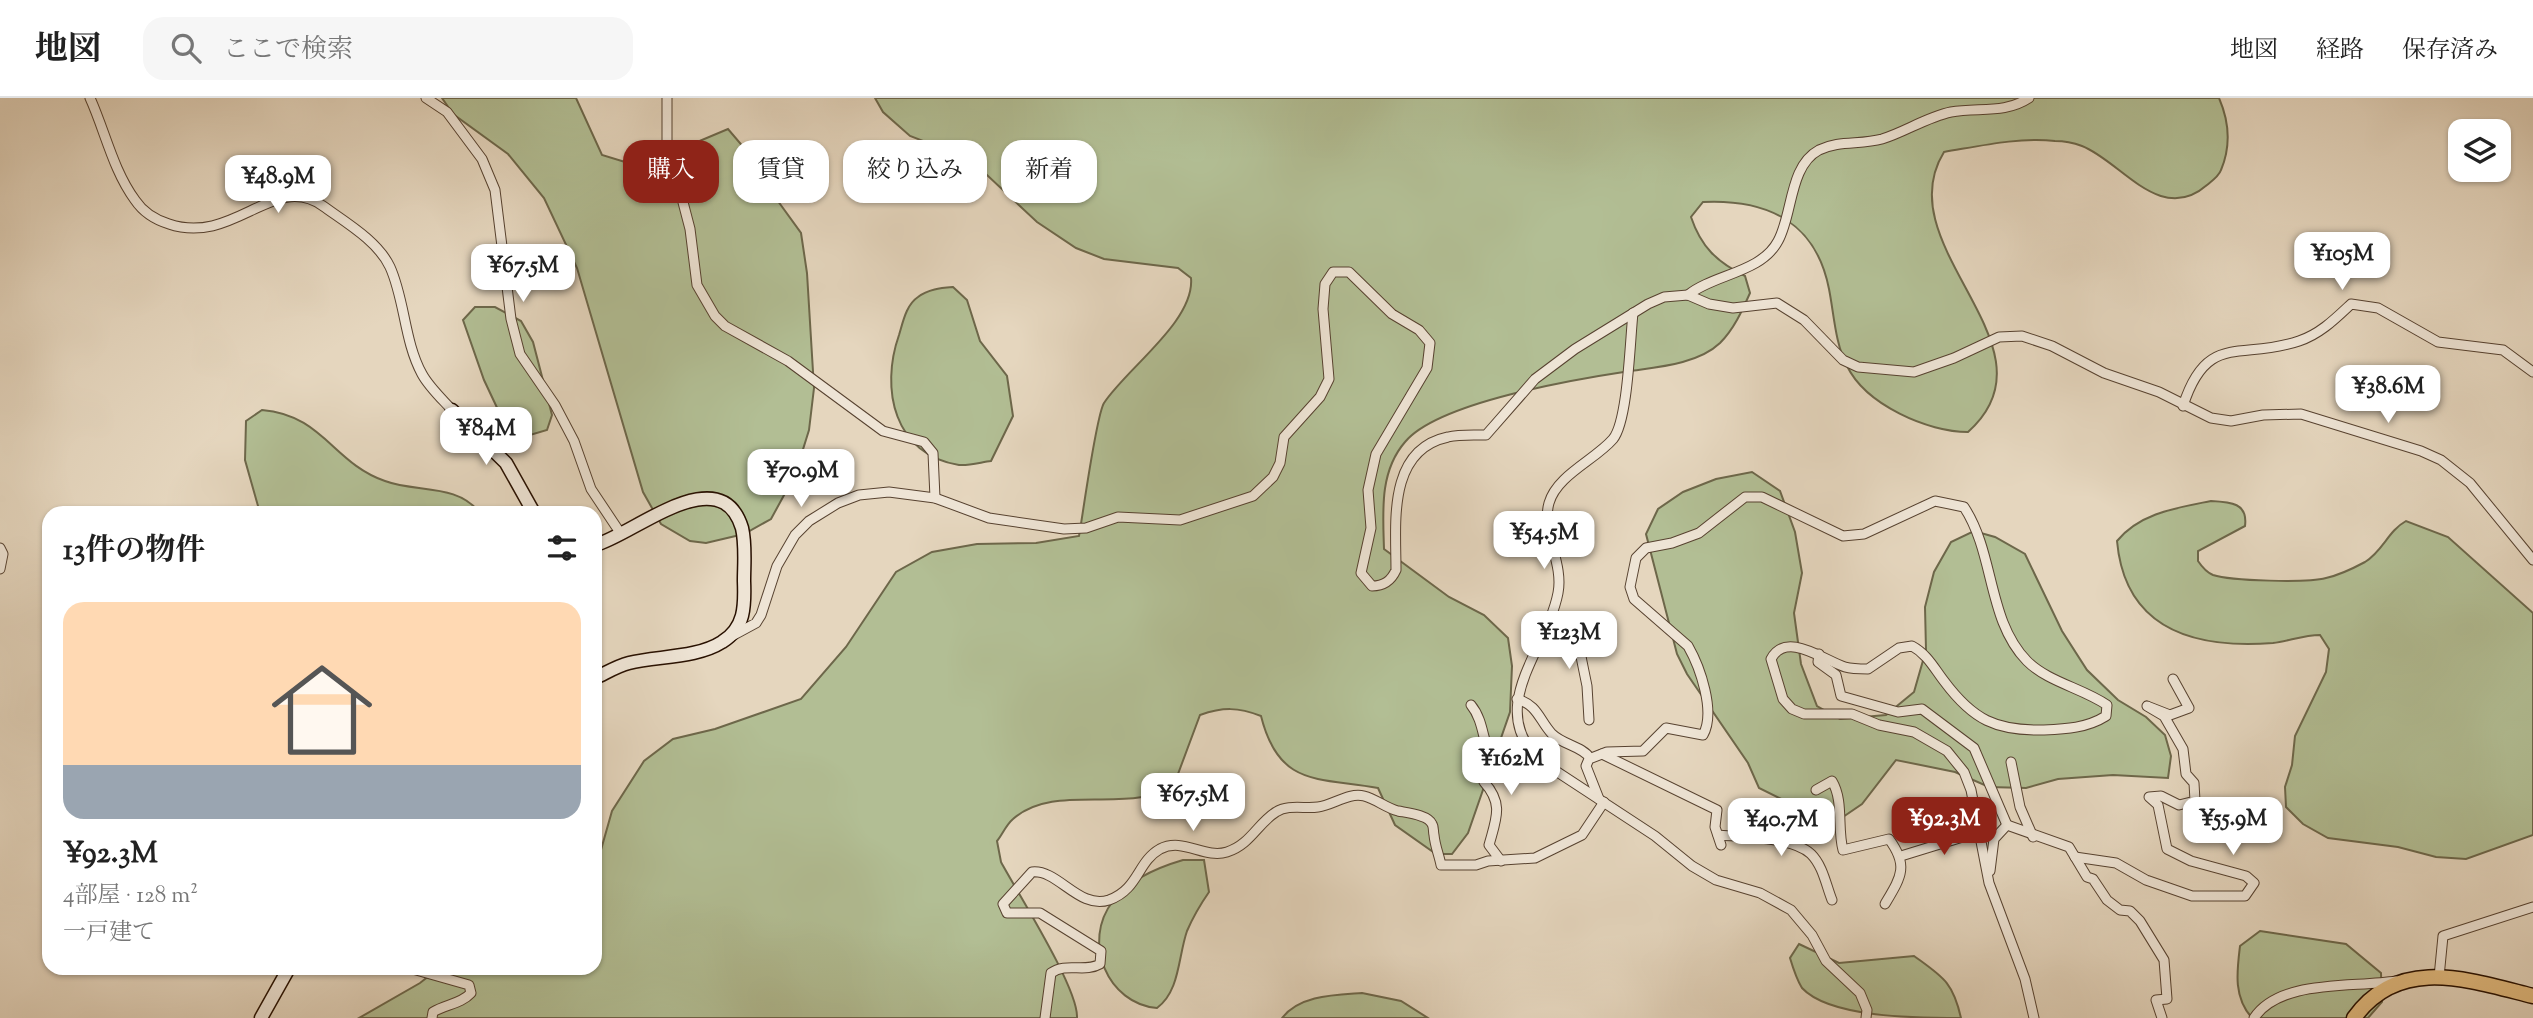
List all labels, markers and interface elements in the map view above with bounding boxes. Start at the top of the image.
search box [143,17,633,80]
text: 地図 [35,27,101,75]
icon: search [167,29,205,67]
text: ここで検索 [223,32,353,69]
text: 地図 [2230,34,2278,68]
text: 経路 [2316,34,2364,68]
text: 保存済み [2402,34,2498,68]
map controls [2448,119,2511,182]
button: layers [2448,119,2511,182]
chip: 購入 [623,140,719,203]
chip: 賃貸 [733,140,829,203]
chip: 絞り込み [843,140,987,203]
chip: 新着 [1001,140,1097,203]
pin: ¥48.9M [221,156,335,215]
text: ¥48.9M [241,161,315,194]
pin: ¥105M [2293,232,2391,292]
text: ¥105M [2310,238,2374,271]
pin: ¥67.5M [466,244,580,304]
text: ¥67.5M [487,250,559,283]
pin: ¥38.6M [2331,366,2445,425]
text: ¥38.6M [2351,371,2425,404]
pin: ¥84M [445,408,527,467]
text: ¥84M [456,413,516,446]
pin: ¥70.9M [744,450,858,509]
text: ¥70.9M [763,455,839,488]
pin: ¥54.5M [1487,512,1601,571]
text: ¥54.5M [1509,517,1579,550]
icon: filters [543,529,581,567]
text: 13件の物件 [63,530,205,573]
pin: ¥123M [1520,612,1618,671]
text: ¥123M [1537,617,1601,650]
icon: home [259,647,385,773]
pin: ¥162M [1462,738,1560,797]
text: ¥162M [1478,743,1544,776]
pin: ¥67.5M [1136,774,1250,833]
text: ¥67.5M [1157,779,1229,812]
pin: ¥40.7M [1724,798,1838,858]
pin: ¥92.3M [1887,798,2001,857]
pin: ¥55.9M [2176,798,2290,857]
text: ¥92.3M [1908,803,1980,836]
text: ¥55.9M [2199,803,2267,836]
text: ¥40.7M [1744,804,1818,837]
text: ¥92.3M [63,833,158,876]
text: 4部屋 · 128 m² [63,880,198,913]
text: 一戸建て [63,917,155,950]

